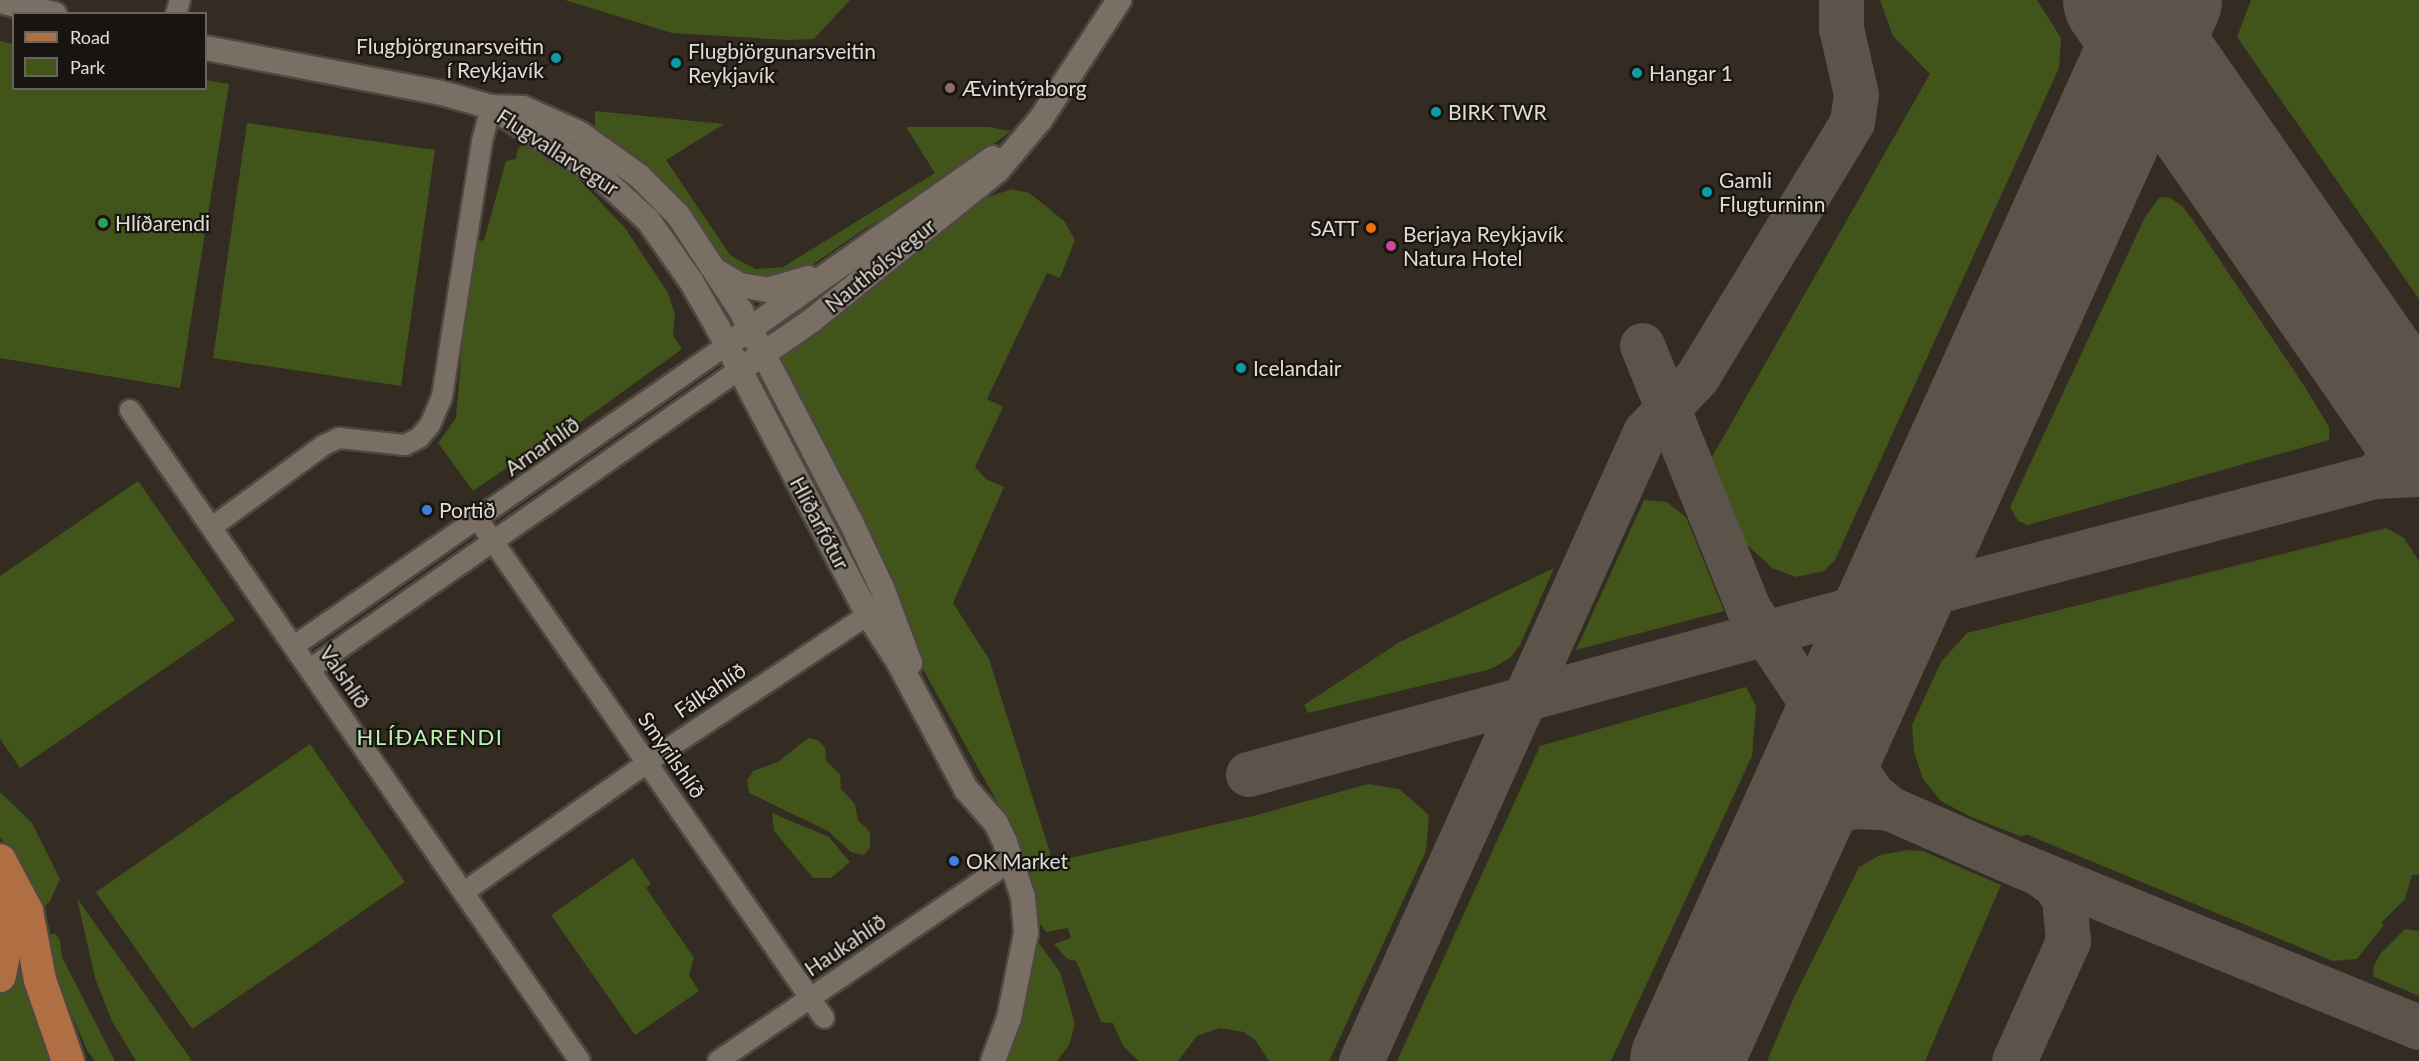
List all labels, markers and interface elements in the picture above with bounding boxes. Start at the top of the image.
legend [12,12,207,90]
text: Road [70,26,110,48]
place label: Flugbjörgunarsveitin í Reykjavík [356,33,544,83]
place label: Flugbjörgunarsveitin Reykjavík [688,38,876,88]
marker: Flugbjörgunarsveitin í Reykjavík [549,51,563,65]
text: Park [70,56,105,78]
marker: Flugbjörgunarsveitin Reykjavík [669,56,683,70]
place label: Hangar 1 [1649,60,1733,86]
marker: Hangar 1 [1630,66,1644,80]
place label: Ævintýraborg [962,75,1087,101]
marker: Ævintýraborg [943,81,957,95]
place label: BIRK TWR [1448,99,1547,125]
street label: Flugvallarvegur [492,103,624,201]
marker: BIRK TWR [1429,105,1443,119]
place label: Gamli Flugturninn [1719,167,1825,217]
marker: Gamli Flugturninn [1700,185,1714,199]
place label: Hlíðarendi [115,210,210,236]
street label: Nauthólsvegur [820,213,940,317]
place label: SATT [1310,215,1359,241]
marker: Hlíðarendi [96,216,110,230]
marker: SATT [1364,221,1378,235]
place label: Berjaya Reykjavík Natura Hotel [1403,221,1564,271]
marker: Berjaya Reykjavík Natura Hotel [1384,239,1398,253]
place label: Icelandair [1253,355,1341,381]
marker: Icelandair [1234,361,1248,375]
street label: Arnarhlíð [500,411,584,481]
street label: Hlíðarfótur [785,472,855,574]
place label: Portið [439,497,495,523]
marker: Portið [420,503,434,517]
street label: Valshlíð [314,641,376,713]
street label: Fálkahlíð [670,657,750,723]
street label: Smyrilshlíð [633,707,711,803]
district label: HLÍÐARENDI [357,724,503,750]
place label: OK Market [966,848,1068,874]
marker: OK Market [947,854,961,868]
street label: Haukahlíð [800,909,890,981]

